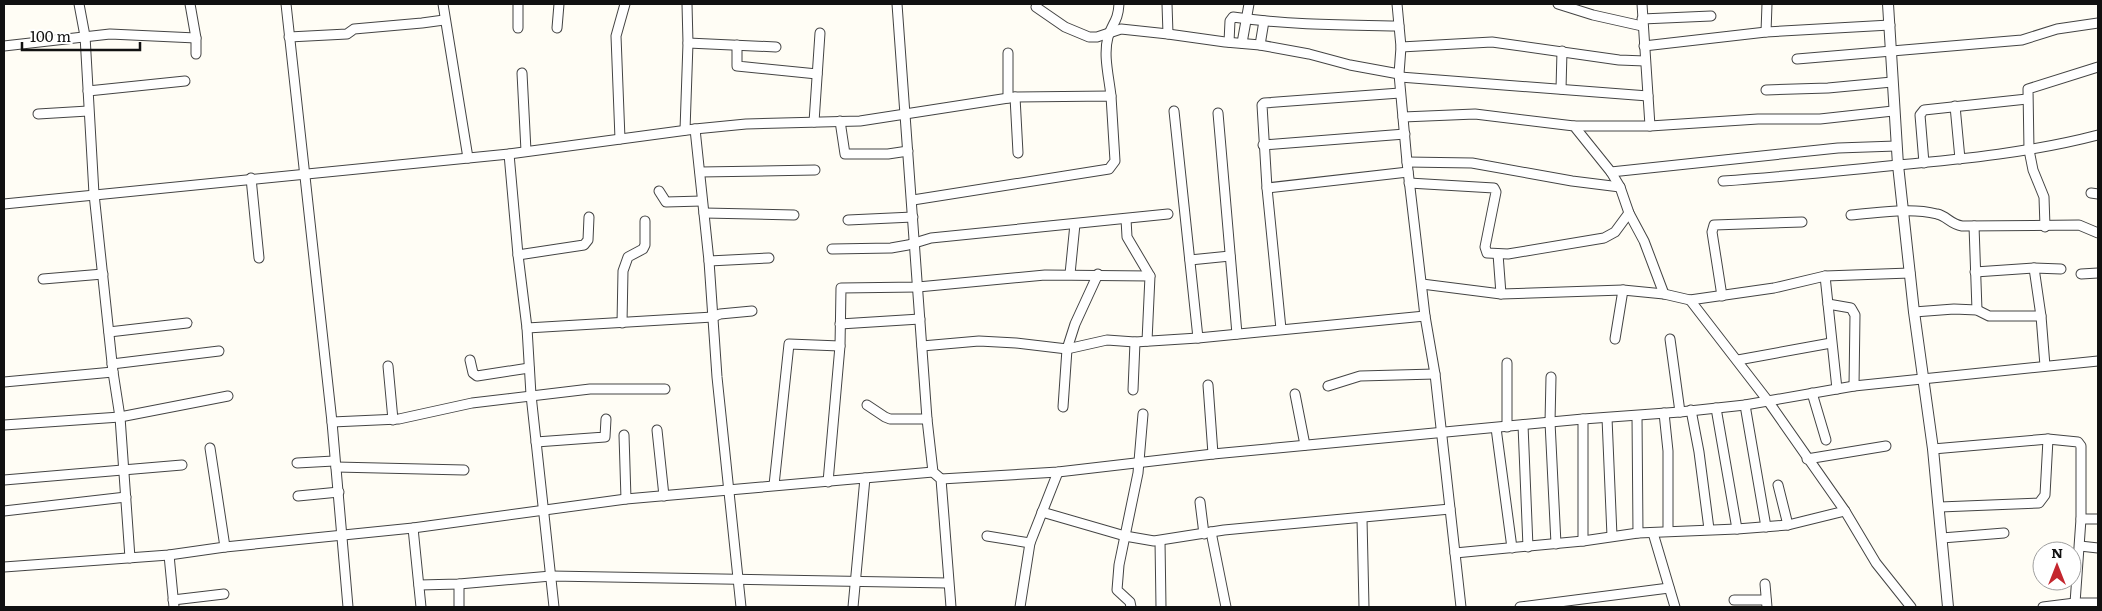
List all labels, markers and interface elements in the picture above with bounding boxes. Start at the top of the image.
scale bar [22,20,140,52]
text: 100 m [30,24,71,47]
north arrow [2032,541,2082,591]
text: N [2051,542,2063,562]

